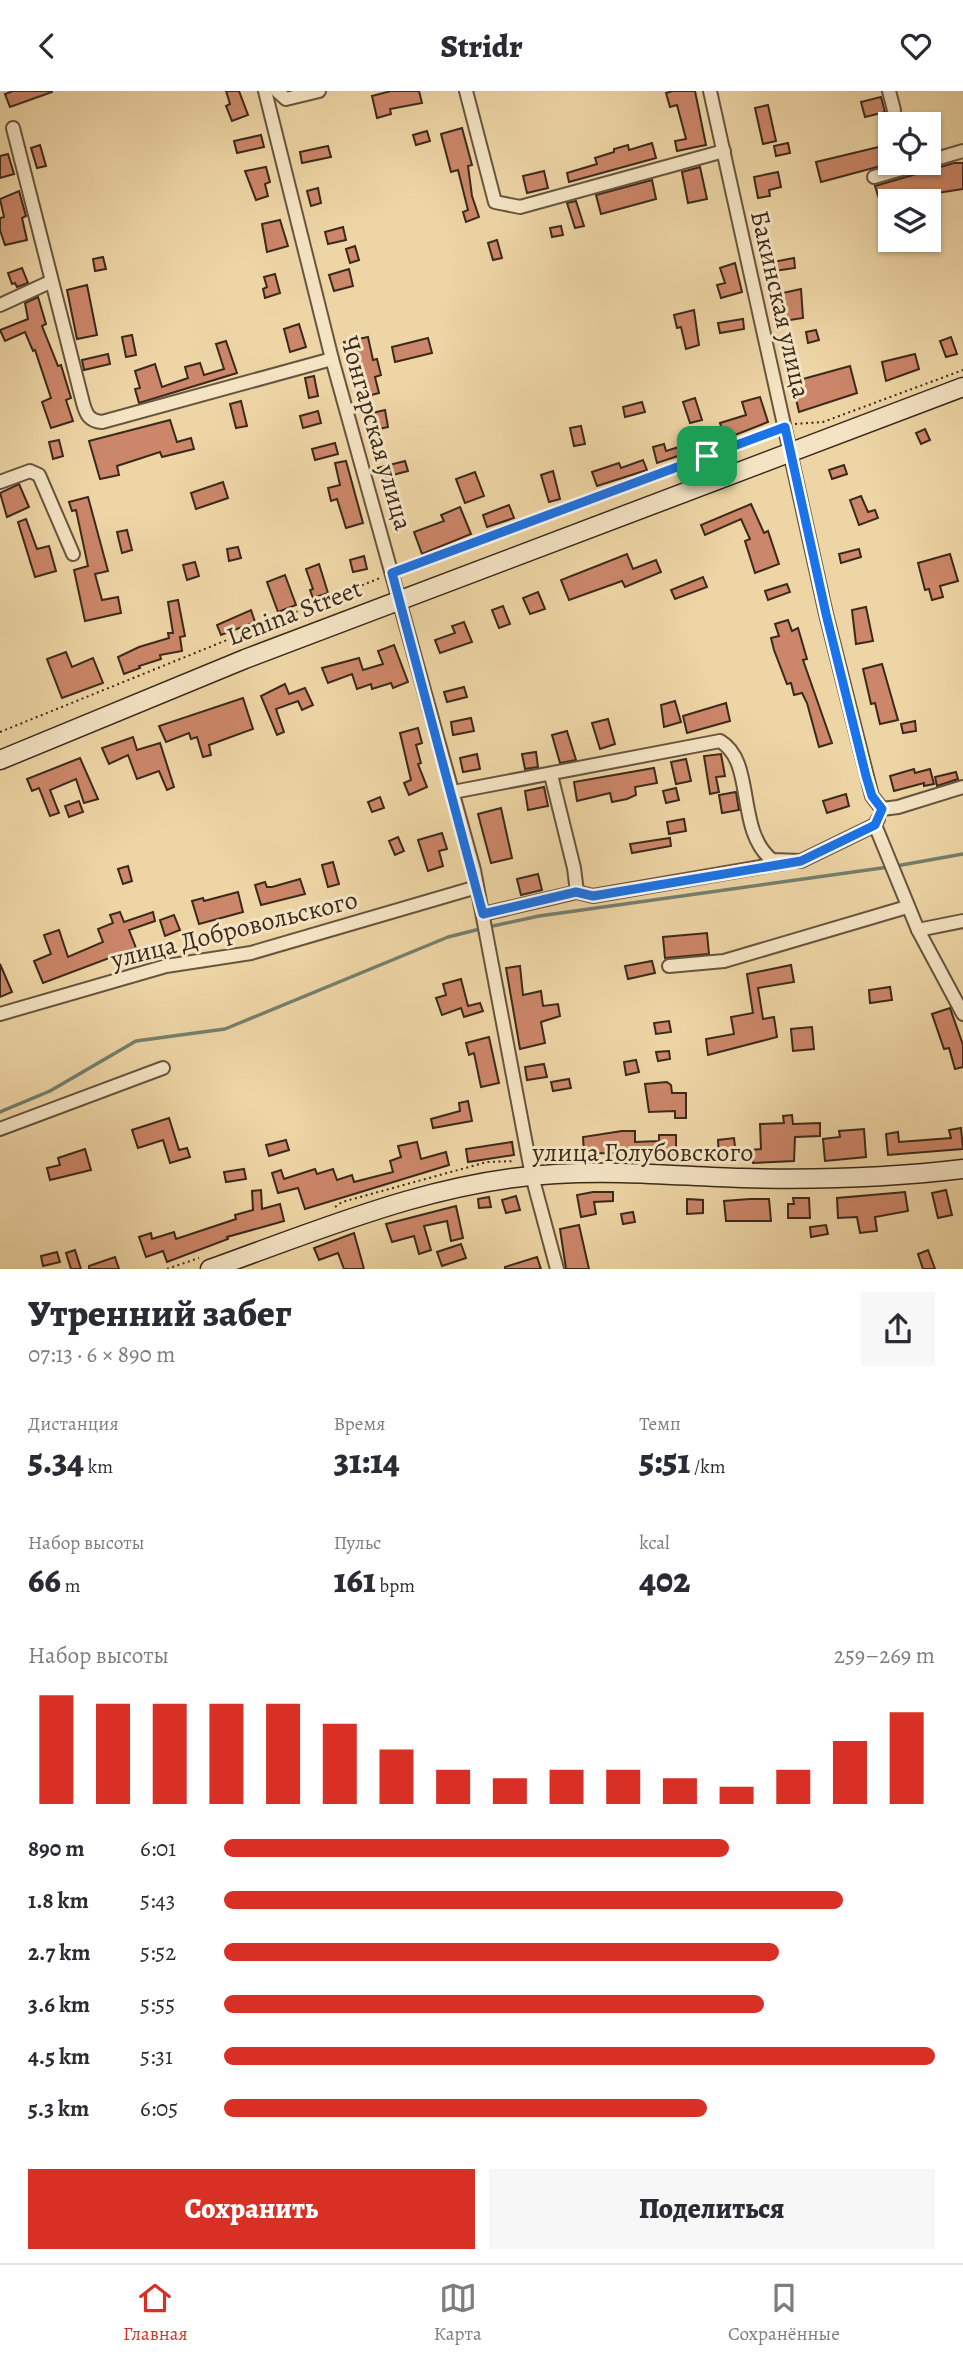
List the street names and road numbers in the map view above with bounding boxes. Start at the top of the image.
street label: Бакинская улица [742,207,819,401]
street label: Чонгарская улица [332,332,421,534]
street label: Lenina Street [222,571,367,654]
street label: улица Добровольского [106,882,361,977]
street label: улица Голубовского [532,1135,753,1170]

